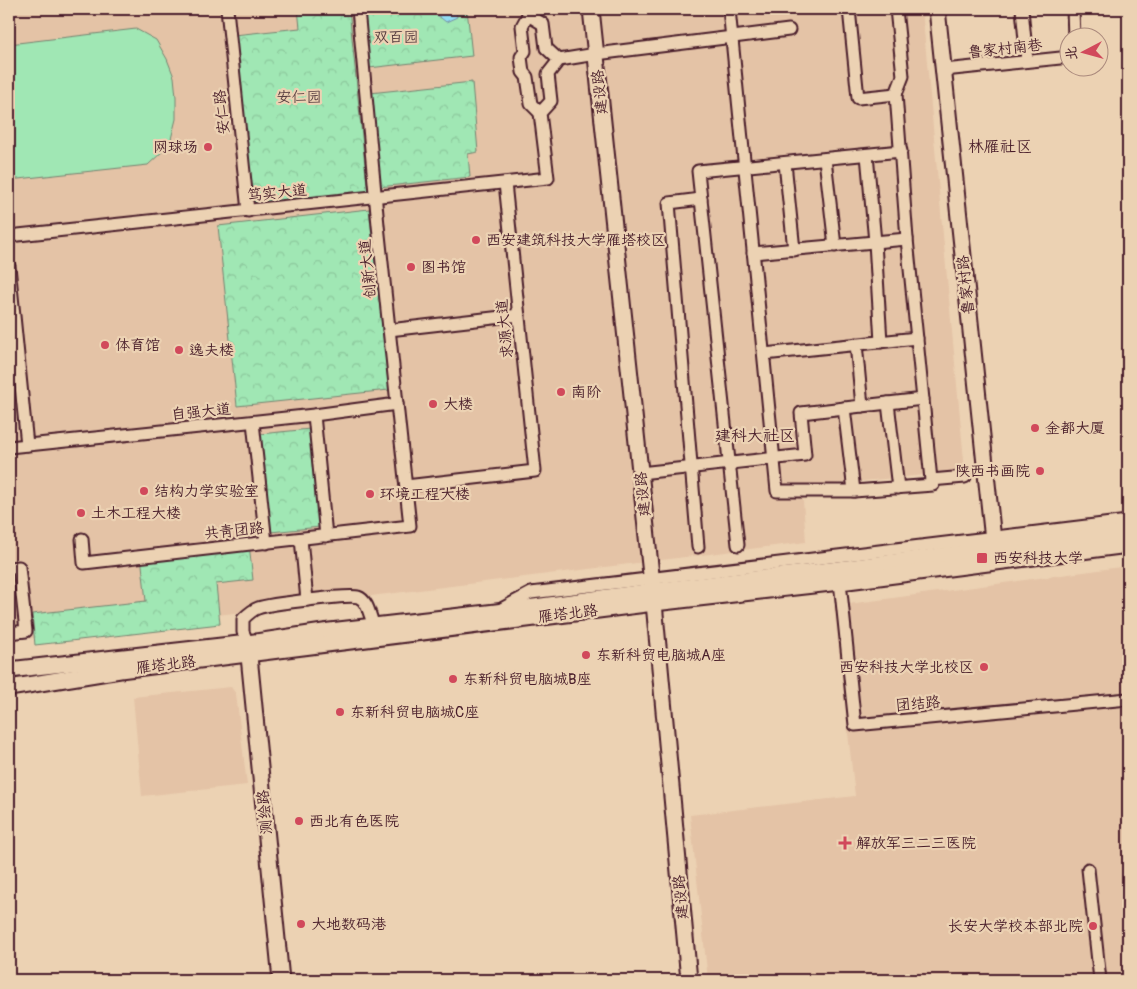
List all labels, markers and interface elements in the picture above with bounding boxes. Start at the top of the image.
park label: 双百园 [373,28,419,47]
north arrow [1060,28,1110,78]
street label: 鲁家村南巷 [967,36,1043,62]
text: 北 [1062,45,1081,61]
street label: 建设路 [588,69,612,115]
park label: 安仁园 [276,88,322,107]
street label: 安仁路 [210,89,234,135]
district label: 林雁社区 [968,137,1032,157]
place label: 网球场 [153,138,198,157]
marker: 网球场 [202,141,214,153]
street label: 笃实大道 [246,180,308,206]
place label: 西安建筑科技大学雁塔校区 [486,231,666,250]
marker: 西安建筑科技大学雁塔校区 [470,234,482,246]
street label: 创新大道 [355,238,381,300]
street label: 鲁家村路 [953,254,979,316]
place label: 图书馆 [421,258,466,277]
marker: 图书馆 [405,261,417,273]
street label: 求源大道 [492,298,518,360]
place label: 体育馆 [115,336,160,355]
marker: 体育馆 [99,339,111,351]
place label: 逸夫楼 [189,341,234,360]
marker: 逸夫楼 [173,344,185,356]
place label: 南阶 [571,383,601,402]
marker: 南阶 [555,386,567,398]
place label: 大楼 [443,395,473,414]
marker: 大楼 [427,398,439,410]
street label: 自强大道 [170,399,232,425]
place label: 金都大厦 [1045,419,1105,438]
marker: 金都大厦 [1029,422,1041,434]
district label: 建科大社区 [715,426,795,446]
place label: 陕西书画院 [955,462,1030,481]
marker: 陕西书画院 [1034,465,1046,477]
street label: 建设路 [631,471,655,517]
place label: 结构力学实验室 [154,482,259,501]
marker: 结构力学实验室 [138,485,150,497]
place label: 环境工程大楼 [380,485,470,504]
marker: 环境工程大楼 [364,488,376,500]
place label: 土木工程大楼 [91,504,181,523]
marker: 土木工程大楼 [75,507,87,519]
street label: 共青团路 [203,518,265,544]
place label: 西安科技大学 [993,549,1083,568]
marker: 西安科技大学 [975,551,989,565]
street label: 雁塔北路 [537,601,599,627]
place label: 东新科贸电脑城A座 [596,646,726,665]
marker: 东新科贸电脑城A座 [580,649,592,661]
street label: 雁塔北路 [135,652,197,678]
place label: 西安科技大学北校区 [839,658,974,677]
marker: 西安科技大学北校区 [978,661,990,673]
place label: 东新科贸电脑城B座 [463,670,592,689]
marker: 东新科贸电脑城B座 [447,673,459,685]
street label: 团结路 [895,693,941,715]
place label: 东新科贸电脑城C座 [350,703,479,722]
marker: 东新科贸电脑城C座 [334,706,346,718]
street label: 测绘路 [254,789,276,835]
place label: 西北有色医院 [309,812,399,831]
marker: 西北有色医院 [293,815,305,827]
place label: 解放军三二三医院 [856,834,976,853]
marker: 解放军三二三医院 [838,836,852,850]
street label: 建设路 [670,874,692,920]
place label: 大地数码港 [311,915,387,934]
place label: 长安大学校本部北院 [948,917,1083,936]
marker: 大地数码港 [295,918,307,930]
marker: 长安大学校本部北院 [1087,920,1099,932]

